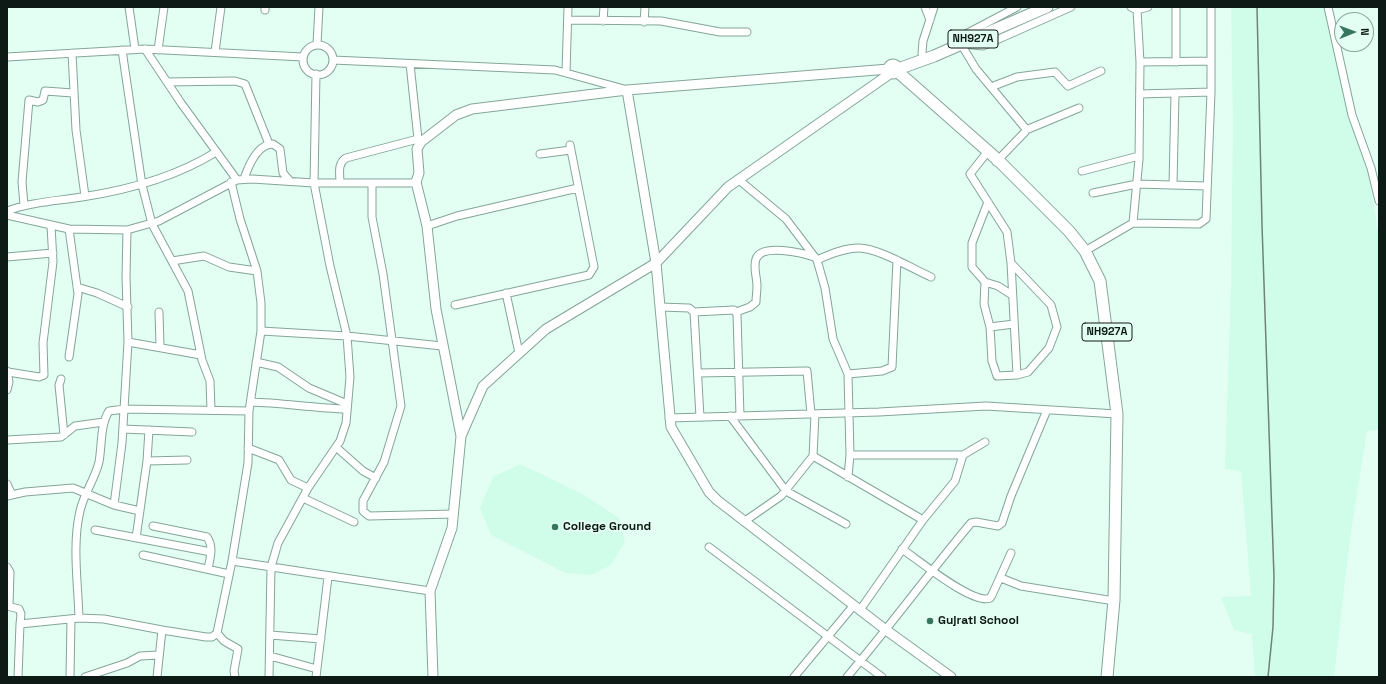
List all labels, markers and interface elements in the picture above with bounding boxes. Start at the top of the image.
north arrow [1334,12,1374,52]
text: N [1358,28,1372,36]
road number: NH927A [948,30,998,48]
road number: NH927A [1082,323,1132,341]
place label: College Ground [563,520,651,534]
marker: College Ground [550,522,560,532]
place label: Gujrati School [938,614,1019,628]
marker: Gujrati School [925,616,935,626]

